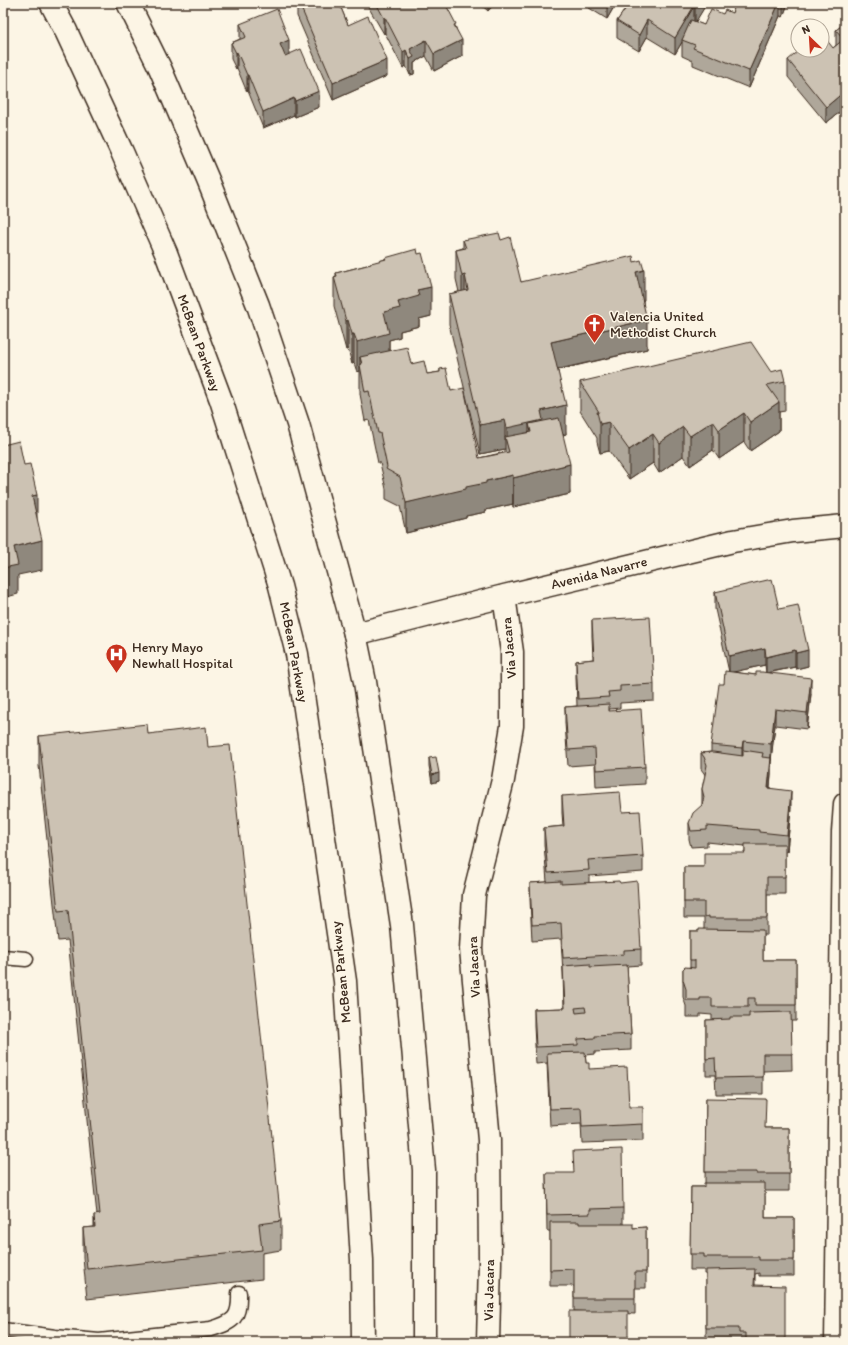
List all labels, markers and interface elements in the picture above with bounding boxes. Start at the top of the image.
north arrow [790,18,830,58]
text: N [800,22,812,37]
street label: McBean Parkway [174,292,225,394]
place label: Valencia United Methodist Church [610,308,717,341]
church icon: Valencia United Methodist Church [582,311,608,344]
street label: Avenida Navarre [549,553,649,593]
street label: McBean Parkway [276,600,312,704]
street label: Via Jacara [498,616,520,679]
place label: Henry Mayo Newhall Hospital [132,639,233,672]
hospital icon: Henry Mayo Newhall Hospital [103,642,129,675]
street label: McBean Parkway [327,920,355,1024]
street label: Via Jacara [464,936,484,998]
street label: Via Jacara [480,1259,498,1321]

